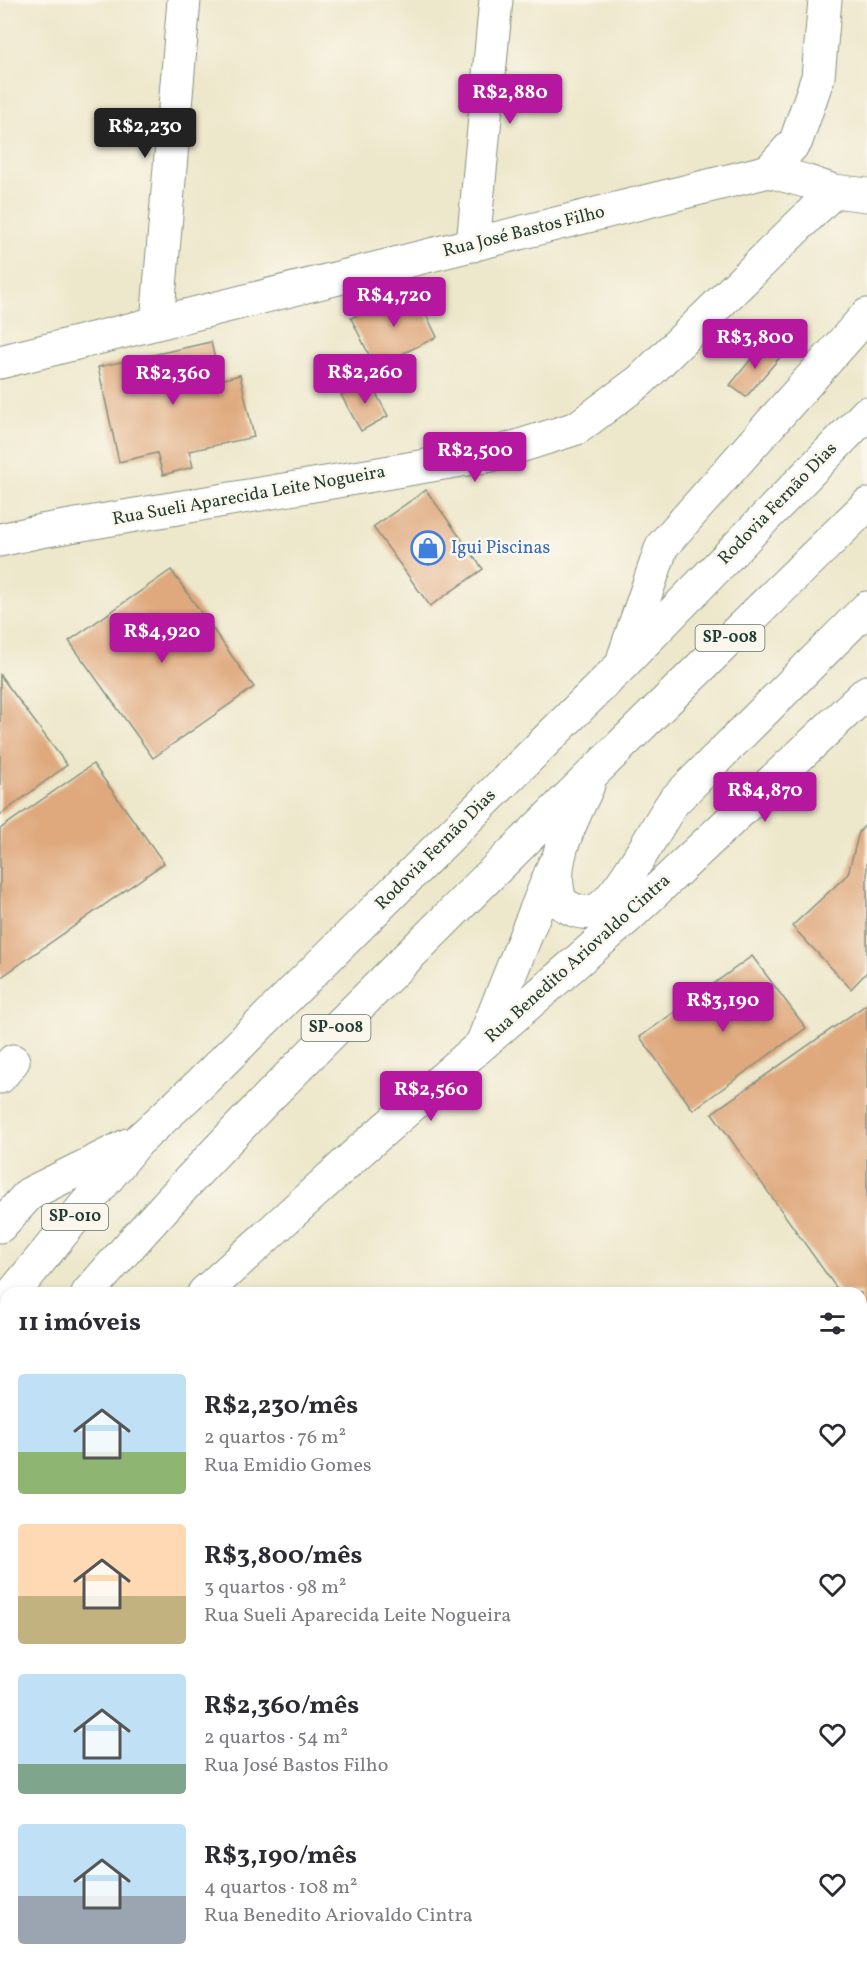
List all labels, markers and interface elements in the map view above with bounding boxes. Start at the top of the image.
pin: R$2,880 [455,74,565,125]
text: R$2,880 [472,79,548,107]
pin: R$2,230 [90,108,200,159]
text: R$2,230 [108,113,182,141]
street label: Rua José Bastos Filho [440,200,608,264]
pin: R$4,720 [339,277,449,328]
text: R$4,720 [357,282,431,310]
pin: R$3,800 [700,319,810,370]
text: R$3,800 [717,324,793,352]
pin: R$2,260 [310,354,420,405]
pin: R$2,360 [118,355,228,406]
text: R$2,260 [327,359,403,387]
text: R$2,360 [136,360,210,388]
pin: R$2,500 [420,432,530,483]
text: R$2,500 [437,437,513,465]
street label: Rodovia Fernão Dias [713,437,843,571]
street label: Rua Sueli Aparecida Leite Nogueira [111,460,387,532]
shop icon: Igui Piscinas [410,530,446,566]
place label: Igui Piscinas [451,536,550,561]
pin: R$4,920 [107,613,217,664]
text: R$4,920 [124,618,200,646]
road number: SP-008 [696,625,764,651]
pin: R$4,870 [710,772,820,823]
text: R$4,870 [727,777,803,805]
street label: Rodovia Fernão Dias [370,784,502,916]
street label: Rua Benedito Ariovaldo Cintra [480,869,676,1049]
pin: R$3,190 [668,982,778,1033]
text: R$3,190 [687,987,759,1015]
road number: SP-008 [302,1015,370,1041]
pin: R$2,560 [376,1071,486,1122]
text: R$2,560 [394,1076,468,1104]
road number: SP-010 [42,1204,108,1230]
text: 11 imóveis [18,1305,141,1341]
icon: filters [816,1307,849,1340]
text: R$2,230/mês [204,1388,358,1424]
icon: home [66,1398,138,1470]
icon: heart [816,1418,849,1451]
text: 2 quartos · 76 m² [204,1424,346,1452]
text: Rua Emidio Gomes [204,1452,372,1480]
text: R$3,800/mês [204,1538,362,1574]
icon: home [66,1548,138,1620]
icon: heart [816,1568,849,1601]
text: 3 quartos · 98 m² [204,1574,346,1602]
text: Rua Sueli Aparecida Leite Nogueira [204,1602,511,1630]
text: R$2,360/mês [204,1688,359,1724]
icon: home [66,1698,138,1770]
icon: heart [816,1718,849,1751]
text: 2 quartos · 54 m² [204,1724,348,1752]
text: Rua José Bastos Filho [204,1752,388,1780]
text: R$3,190/mês [204,1838,357,1874]
icon: home [66,1848,138,1920]
icon: heart [816,1868,849,1901]
text: 4 quartos · 108 m² [204,1874,357,1902]
text: Rua Benedito Ariovaldo Cintra [204,1902,473,1930]

